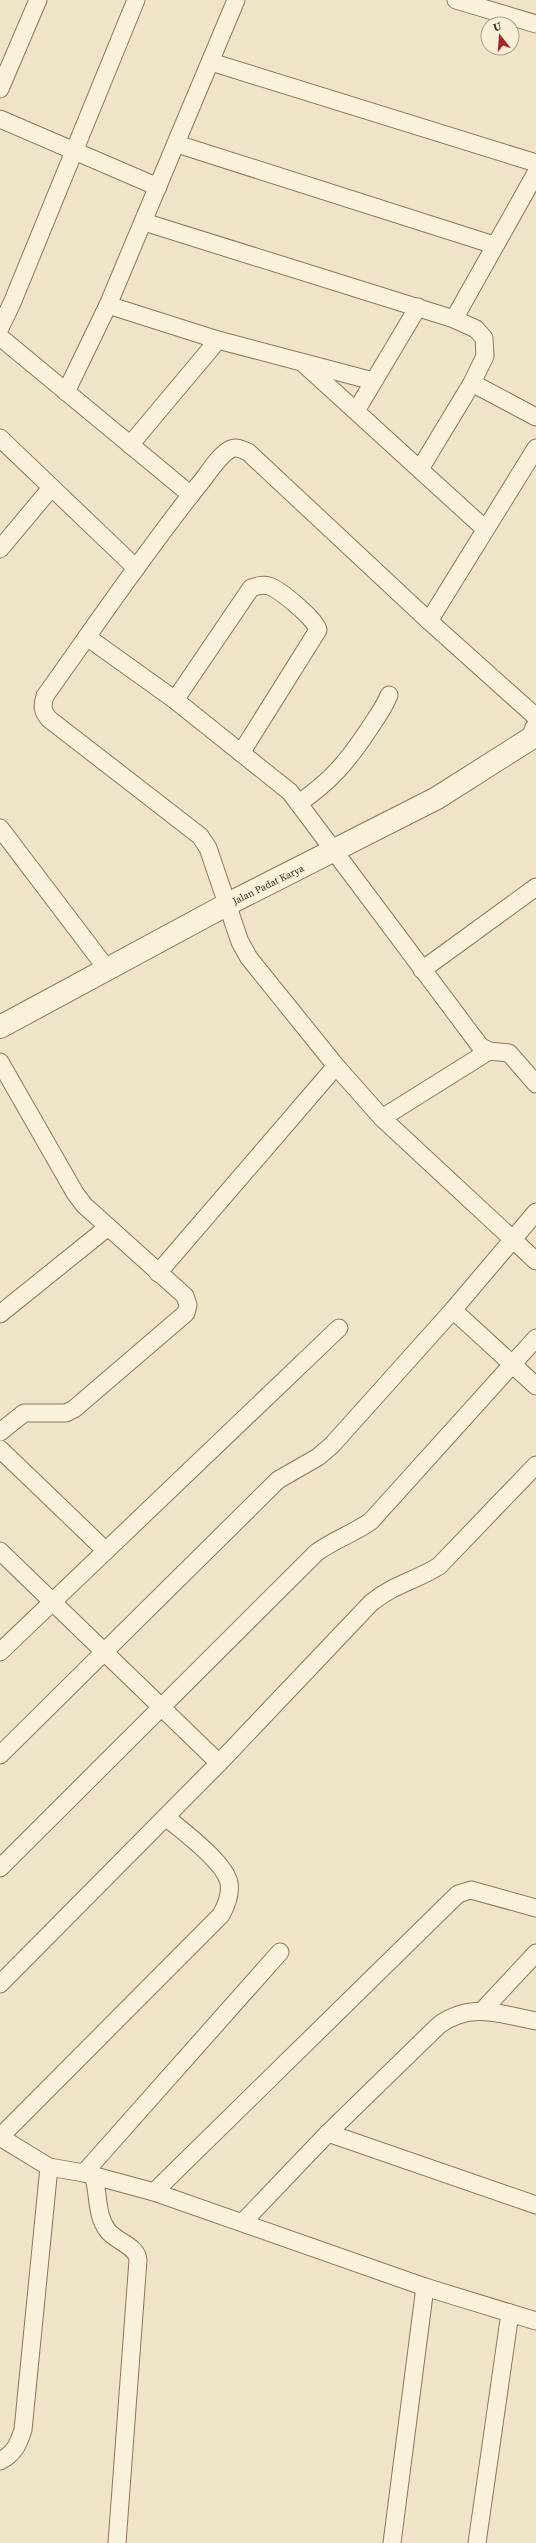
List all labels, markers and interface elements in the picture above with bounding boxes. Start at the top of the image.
north arrow [480,16,520,56]
text: U [491,19,503,35]
street label: Jalan Padat Karya [229,861,307,908]

